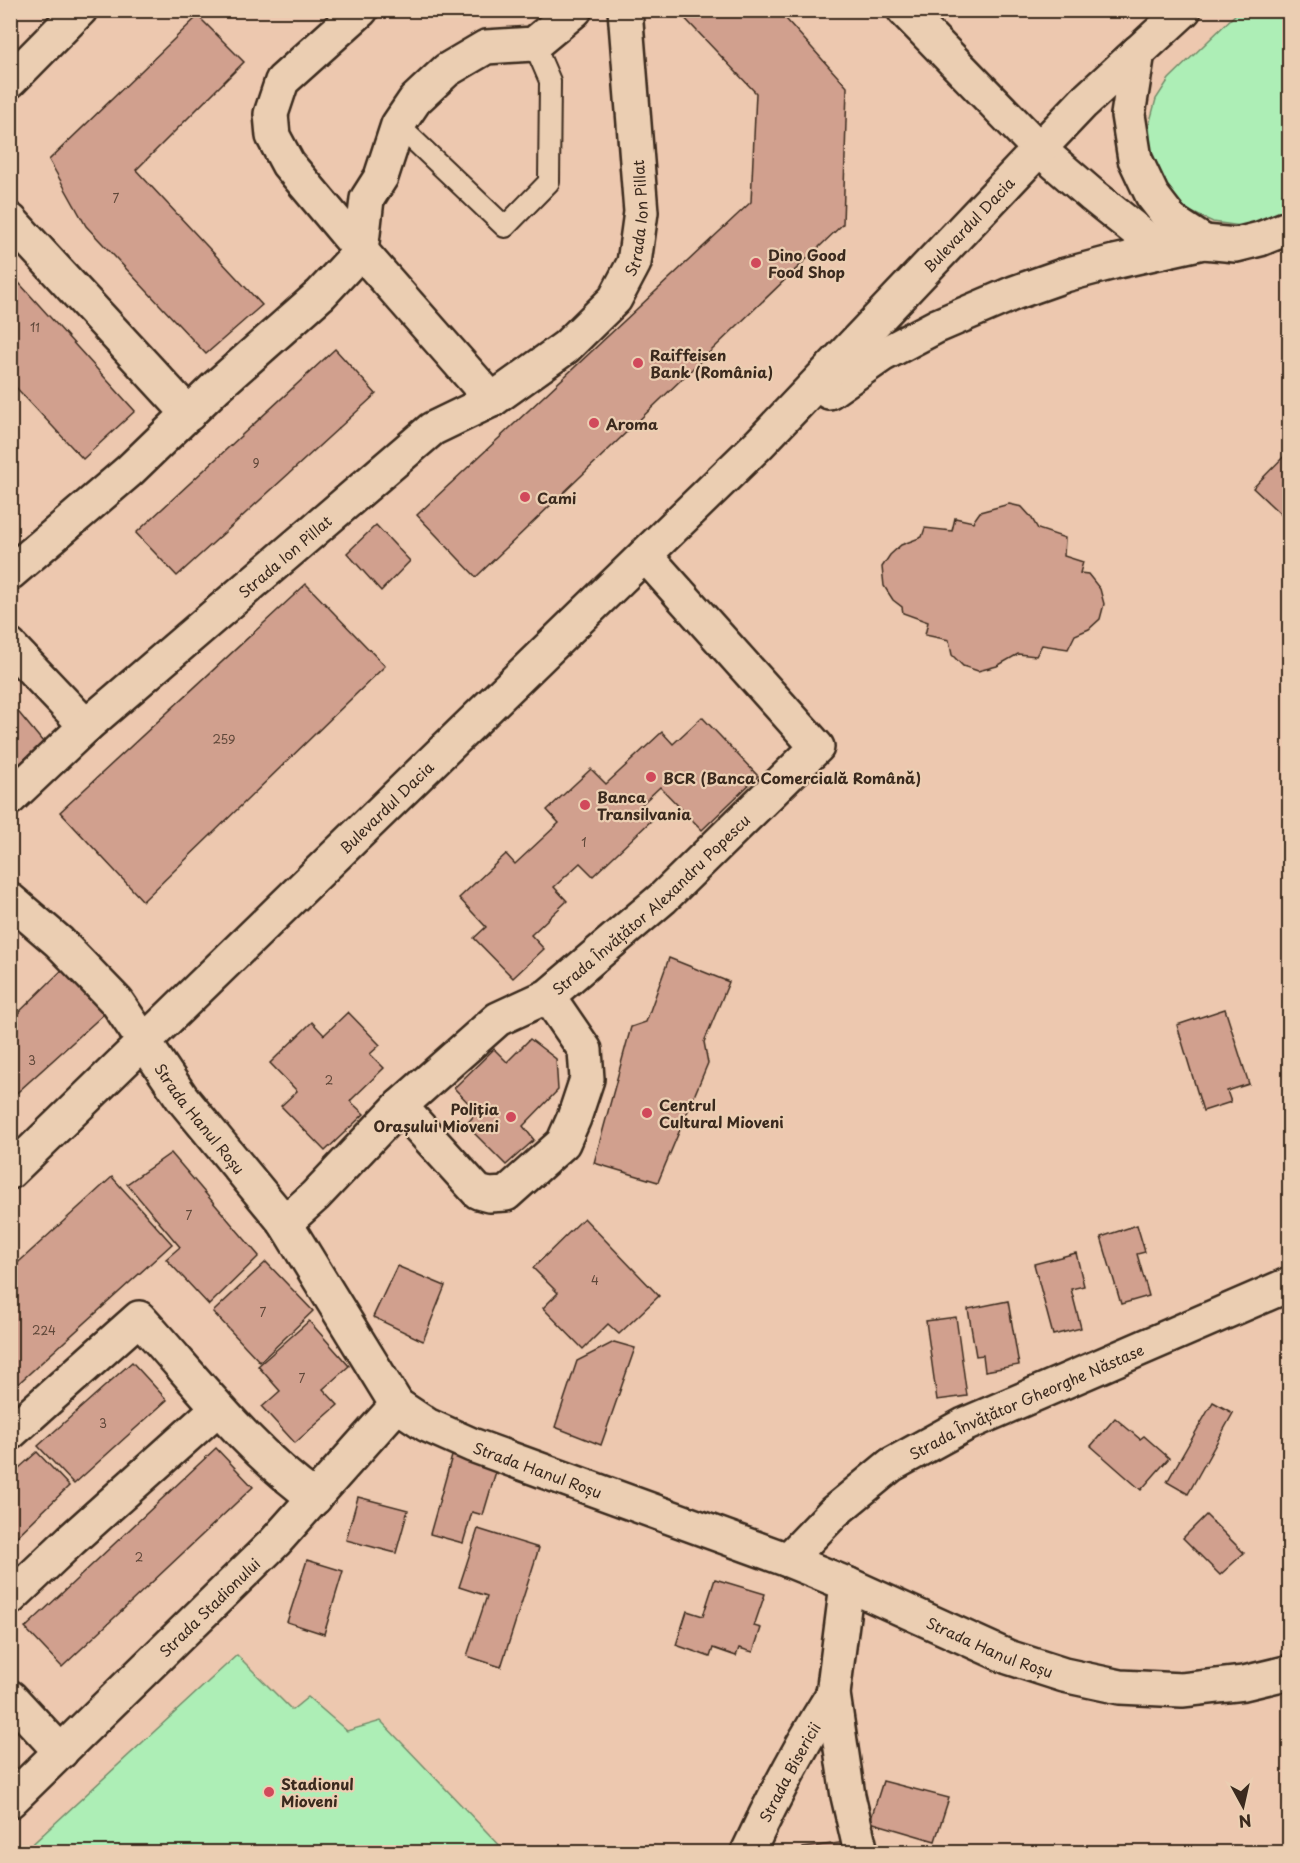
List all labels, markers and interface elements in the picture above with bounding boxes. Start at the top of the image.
street label: Strada Ion Pillat [618,159,653,280]
street label: Bulevardul Dacia [917,171,1020,277]
house number: 7 [113,189,120,207]
place label: Dino Good Food Shop [768,243,846,283]
marker: Dino Good Food Shop [749,256,763,270]
house number: 11 [30,318,40,336]
place label: Raiffeisen Bank (România) [650,343,773,383]
marker: Raiffeisen Bank (România) [631,356,645,370]
place label: Aroma [606,412,658,435]
marker: Aroma [587,416,601,430]
house number: 9 [252,454,260,472]
place label: Cami [537,486,576,509]
marker: Cami [518,490,532,504]
street label: Strada Ion Pillat [232,509,336,603]
house number: 259 [212,730,236,748]
street label: Bulevardul Dacia [333,755,439,858]
place label: BCR (Banca Comercială Română) [663,766,921,789]
marker: BCR (Banca Comercială Română) [644,770,658,784]
place label: Banca Transilvania [597,785,692,825]
marker: Banca Transilvania [578,798,592,812]
street label: Strada Învățător Alexandru Popescu [546,808,754,1000]
house number: 1 [581,833,587,851]
house number: 3 [28,1051,36,1069]
street label: Strada Hanul Roșu [150,1058,251,1178]
house number: 2 [325,1071,333,1089]
place label: Centrul Cultural Mioveni [659,1093,783,1133]
place label: Poliția Orașului Mioveni [373,1097,500,1137]
marker: Centrul Cultural Mioveni [640,1106,654,1120]
marker: Poliția Orașului Mioveni [504,1110,518,1124]
house number: 7 [186,1206,193,1224]
house number: 4 [591,1271,599,1289]
house number: 7 [260,1303,267,1321]
house number: 224 [32,1321,56,1339]
street label: Strada Învățător Gheorghe Năstase [904,1337,1147,1465]
house number: 7 [299,1369,306,1387]
house number: 3 [99,1414,107,1432]
street label: Strada Hanul Roșu [470,1435,605,1503]
house number: 2 [135,1548,143,1566]
street label: Strada Stadionului [153,1552,265,1662]
street label: Strada Hanul Roșu [923,1610,1056,1682]
street label: Strada Bisericii [753,1717,825,1826]
place label: Stadionul Mioveni [281,1772,354,1812]
north arrow [1213,1776,1273,1836]
marker: Stadionul Mioveni [262,1785,276,1799]
text: N [1237,1809,1253,1835]

